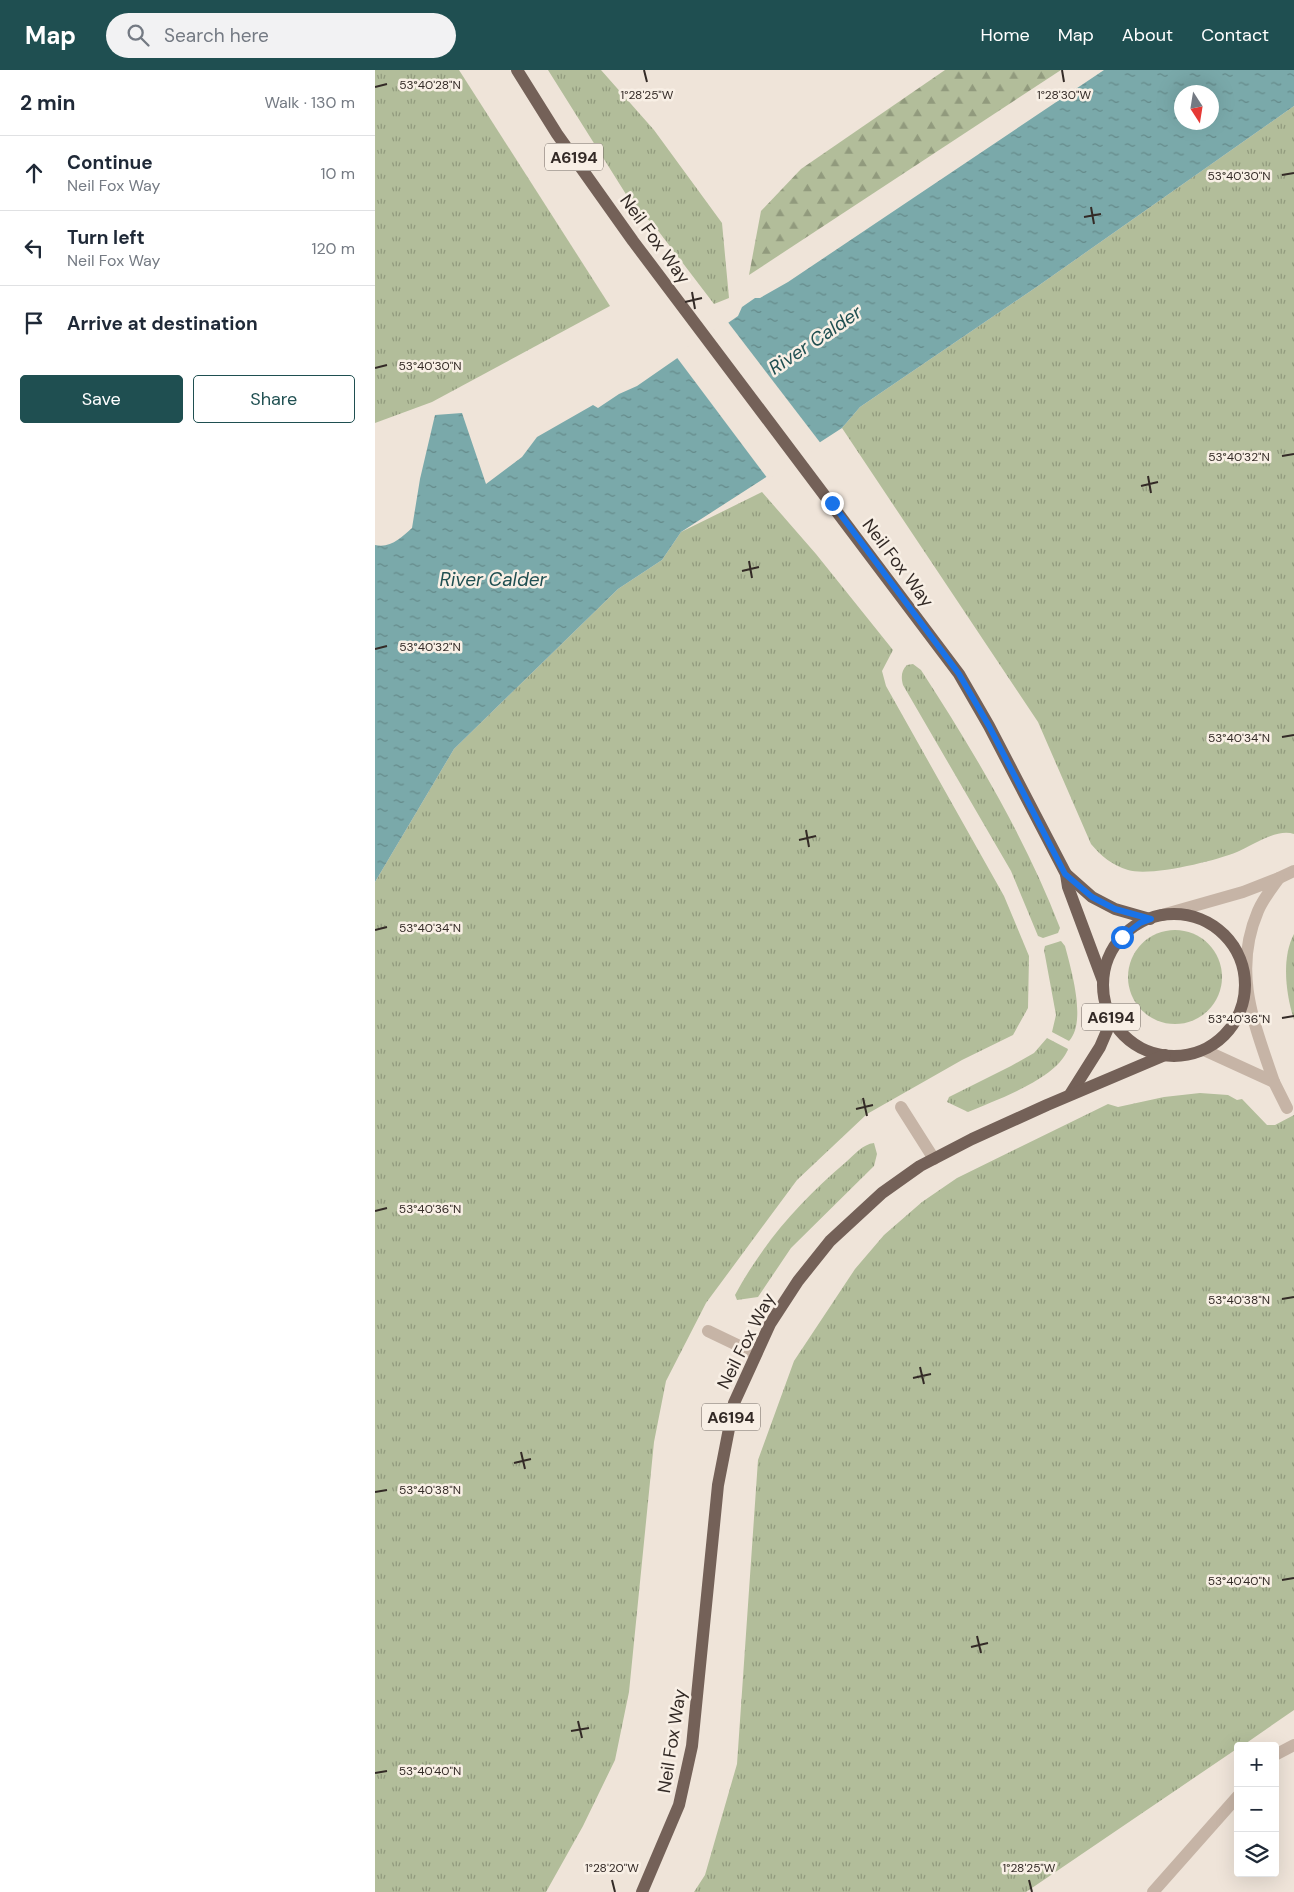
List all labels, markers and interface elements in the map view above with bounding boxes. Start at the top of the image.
search box [106,13,456,58]
text: Map [25,20,76,51]
icon: search [124,21,152,49]
text: Search here [164,23,269,48]
text: Home [980,23,1030,47]
text: Map [1058,23,1094,47]
text: About [1122,23,1173,47]
text: Contact [1201,23,1269,47]
text: 53°40'28"N [399,77,461,93]
north arrow [1174,85,1219,130]
text: 1°28'25"W [621,87,674,103]
text: 1°28'30"W [1037,87,1091,103]
text: 2 min [20,89,76,117]
text: Walk · 130 m [264,92,355,113]
road number: A6194 [545,144,603,170]
text: Continue [67,150,153,175]
icon: ahead [20,159,48,187]
text: 10 m [321,163,355,184]
text: 53°40'30"N [1207,168,1271,184]
text: Neil Fox Way [67,175,160,196]
street label: Neil Fox Way [614,189,696,289]
text: Turn left [67,225,145,250]
icon: left [20,234,48,262]
text: 120 m [311,238,355,259]
text: Neil Fox Way [67,250,160,271]
water label: River Calder [764,299,867,380]
icon: arrive [20,309,48,337]
text: Arrive at destination [67,311,258,336]
text: 53°40'30"N [398,358,462,374]
button: Save [20,375,183,423]
button: Share [193,375,355,423]
text: 53°40'32"N [1208,449,1270,465]
route end [821,492,844,515]
street label: Neil Fox Way [857,514,939,612]
water label: River Calder [439,567,548,592]
text: 53°40'32"N [399,639,461,655]
text: 53°40'34"N [1208,730,1270,746]
text: 53°40'34"N [399,920,461,936]
route start [1111,926,1134,949]
road number: A6194 [1082,1004,1140,1030]
text: 53°40'36"N [1208,1011,1270,1027]
text: 53°40'36"N [399,1201,461,1217]
street label: Neil Fox Way [711,1289,781,1393]
text: 53°40'38"N [1208,1292,1270,1308]
road number: A6194 [702,1404,760,1430]
text: 53°40'38"N [399,1482,461,1498]
text: 53°40'40"N [1208,1573,1270,1589]
street label: Neil Fox Way [652,1687,692,1795]
map controls [1234,1742,1279,1877]
button: + [1234,1742,1279,1787]
text: 53°40'40"N [399,1763,461,1779]
button: − [1234,1787,1279,1832]
button: layers [1234,1832,1279,1877]
text: 1°28'20"W [585,1860,639,1876]
text: 1°28'25"W [1003,1860,1056,1876]

